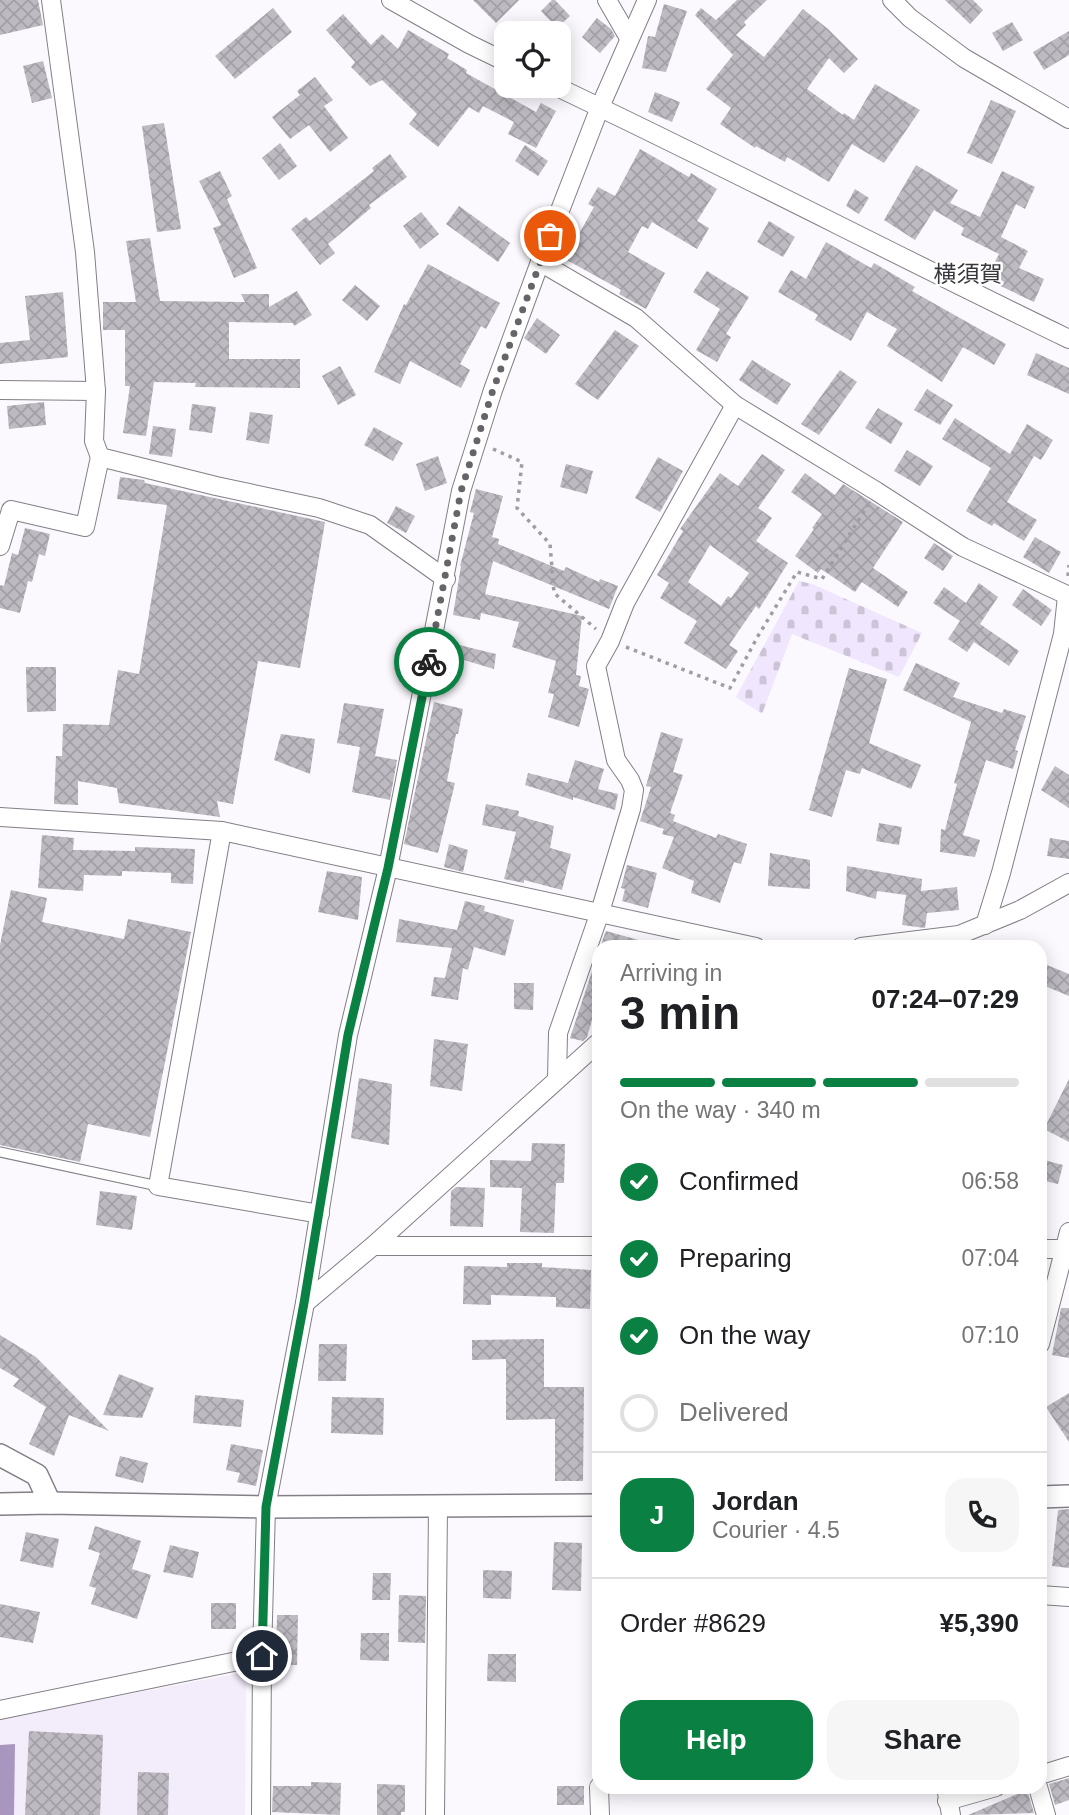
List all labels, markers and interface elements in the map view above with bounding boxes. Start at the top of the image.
map controls [494,21,571,98]
button: locate [494,21,571,98]
pin [520,206,580,266]
icon: bag [531,217,569,255]
district label: 横須賀 [934,261,1003,287]
courier [394,627,464,697]
icon: bike [410,643,448,681]
text: Arriving in [620,960,722,986]
text: 07:24–07:29 [872,984,1019,1014]
text: 3 min [620,987,740,1039]
text: On the way · 340 m [620,1097,821,1123]
icon: check [620,1163,658,1201]
text: Confirmed [679,1166,799,1196]
text: 06:58 [961,1168,1019,1194]
icon: check [620,1240,658,1278]
text: Preparing [679,1243,792,1273]
text: 07:04 [961,1245,1019,1271]
icon: check [620,1317,658,1355]
text: On the way [679,1320,811,1350]
text: 07:10 [961,1322,1019,1348]
text: Delivered [679,1397,789,1427]
button: phone [945,1478,1019,1552]
text: Jordan [712,1486,799,1516]
text: J [650,1500,664,1530]
text: Courier · 4.5 [712,1517,840,1543]
text: Order #8629 [620,1608,766,1638]
text: ¥5,390 [939,1608,1019,1638]
pin [232,1626,292,1686]
icon: home [243,1637,281,1675]
button: Help [620,1700,813,1780]
button: Share [827,1700,1019,1780]

